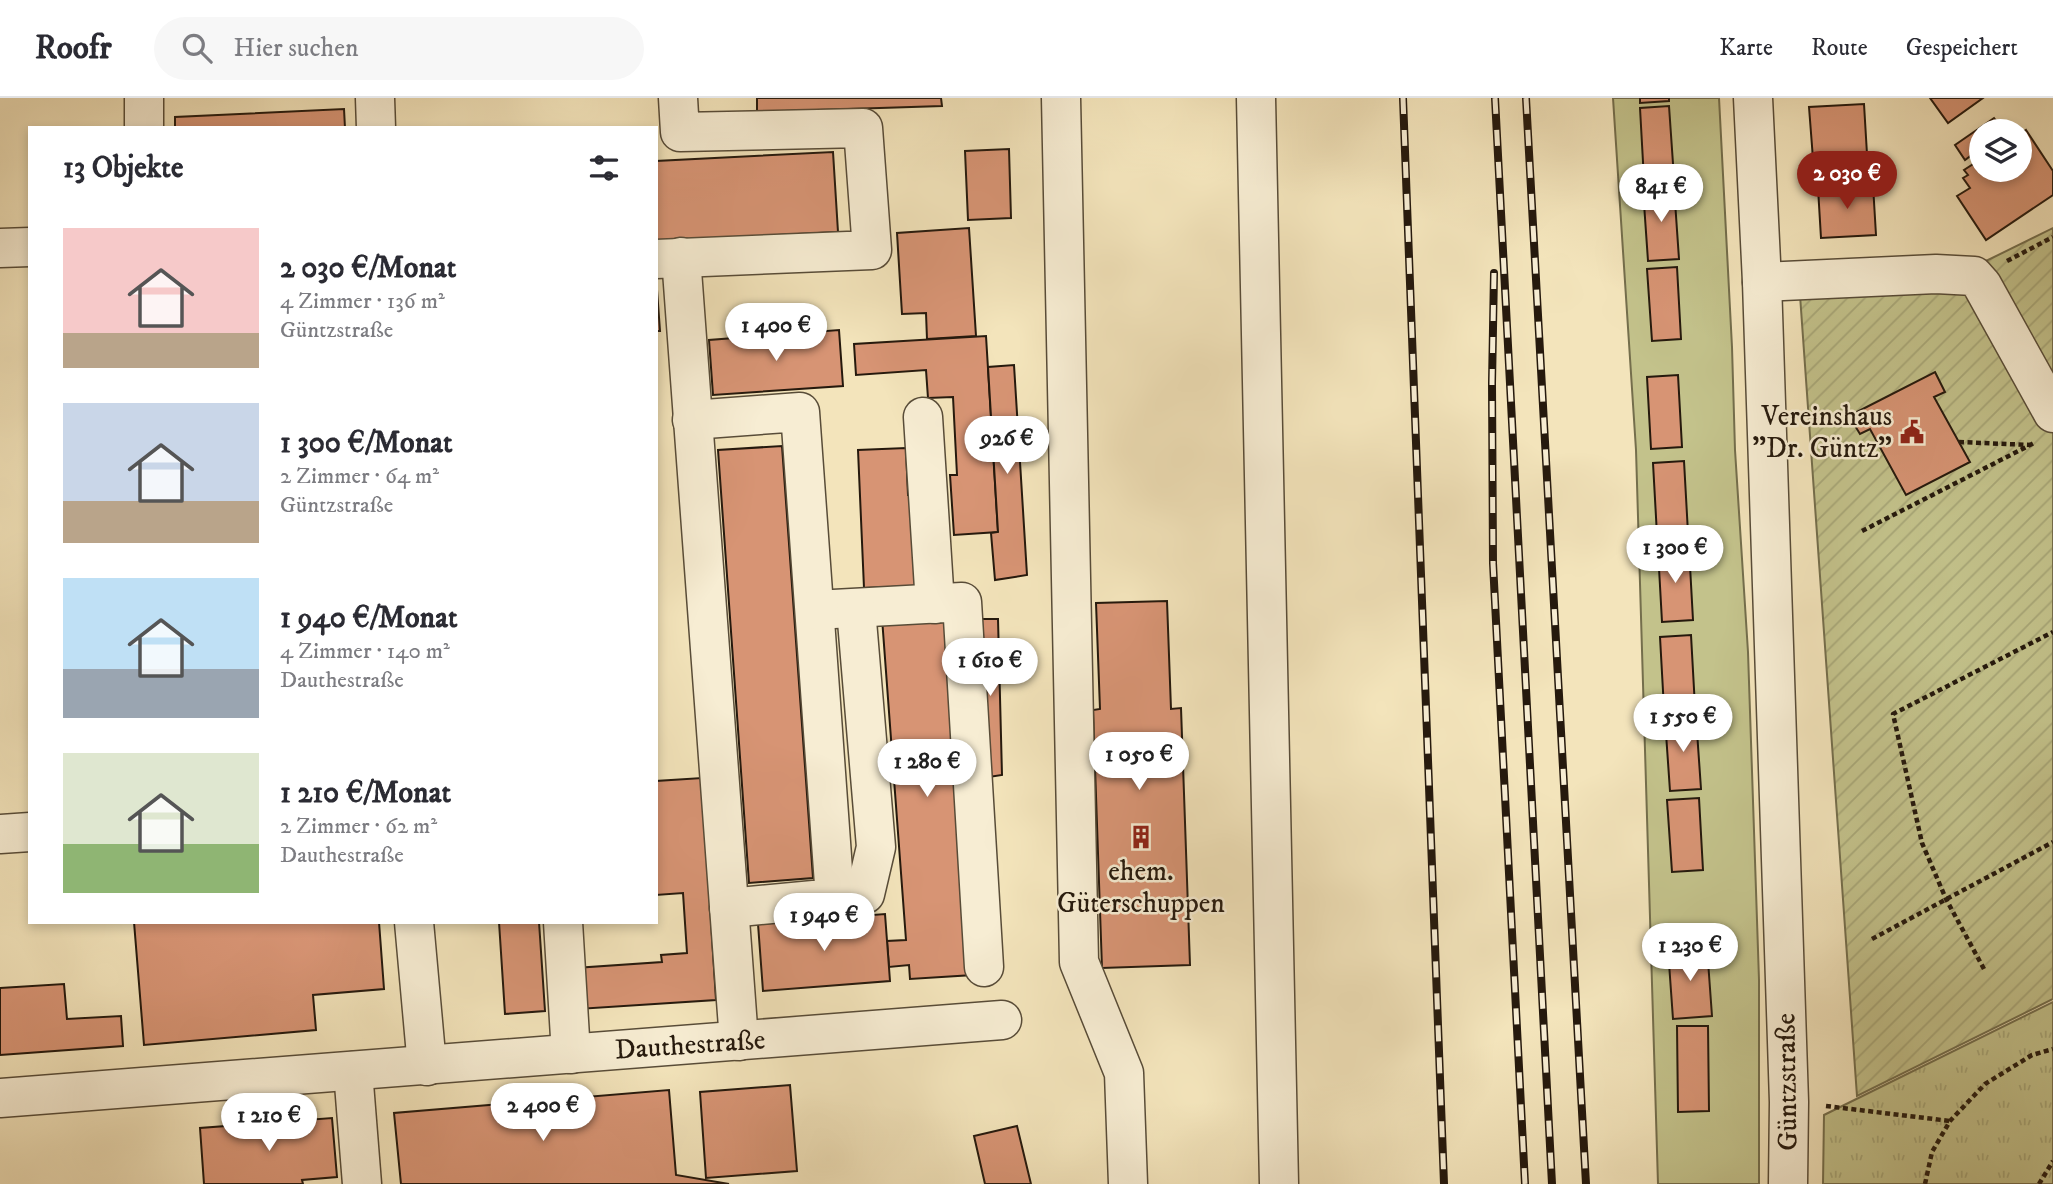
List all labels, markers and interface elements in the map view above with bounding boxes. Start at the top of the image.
search box [154,17,644,80]
text: Roofr [35,28,112,69]
icon: search [178,29,216,67]
text: Hier suchen [234,32,358,65]
text: Karte [1719,33,1773,63]
text: Route [1811,33,1868,63]
text: Gespeichert [1906,33,2018,63]
map controls [1969,119,2032,182]
button: layers [1969,119,2032,182]
icon: filters [585,149,623,187]
text: 13 Objekte [63,150,183,187]
pin: 2 030 € [1782,152,1912,211]
text: 2 030 € [1813,159,1881,188]
pin: 841 € [1612,164,1710,224]
text: 841 € [1635,172,1687,201]
text: 2 030 €/Monat [280,250,456,287]
icon: home [119,256,203,340]
text: 4 Zimmer · 136 m² [280,287,445,316]
pin: 1 400 € [711,303,841,363]
text: 1 400 € [741,311,811,340]
text: Güntzstraße [280,316,393,345]
place label: Vereinshaus "Dr. Güntz" [1752,399,1892,466]
pin: 926 € [958,416,1056,476]
public building icon: Vereinshaus "Dr. Güntz" [1898,418,1926,446]
text: 926 € [980,424,1034,453]
text: 1 300 €/Monat [280,425,453,462]
icon: home [119,431,203,515]
text: 2 Zimmer · 64 m² [280,462,439,491]
text: Güntzstraße [280,491,393,520]
pin: 1 300 € [1610,526,1740,585]
text: 1 300 € [1642,533,1708,562]
text: 1 940 €/Monat [280,600,458,637]
icon: home [119,606,203,690]
text: 4 Zimmer · 140 m² [280,637,450,666]
pin: 1 610 € [925,638,1055,698]
text: 1 610 € [958,646,1022,675]
text: Dauthestraße [280,666,404,695]
pin: 1 550 € [1618,694,1748,754]
text: 1 550 € [1649,702,1717,731]
pin: 1 050 € [1074,732,1204,792]
pin: 1 280 € [862,740,992,799]
text: 1 050 € [1105,740,1173,769]
text: 1 280 € [894,747,960,776]
text: 1 210 €/Monat [280,775,451,812]
icon: home [119,781,203,865]
text: 2 Zimmer · 62 m² [280,812,437,841]
building icon: ehem. Güterschuppen [1127,823,1155,851]
text: Dauthestraße [280,841,404,870]
place label: ehem. Güterschuppen [1057,854,1225,921]
pin: 1 940 € [759,894,889,953]
text: 1 940 € [790,901,858,930]
pin: 1 230 € [1625,924,1755,983]
text: 1 230 € [1658,931,1722,960]
street label: Güntzstraße [1768,1013,1806,1151]
street label: Dauthestraße [614,1022,766,1068]
pin: 2 400 € [478,1084,608,1143]
text: 2 400 € [507,1091,579,1120]
pin: 1 210 € [204,1094,334,1153]
text: 1 210 € [237,1101,301,1130]

